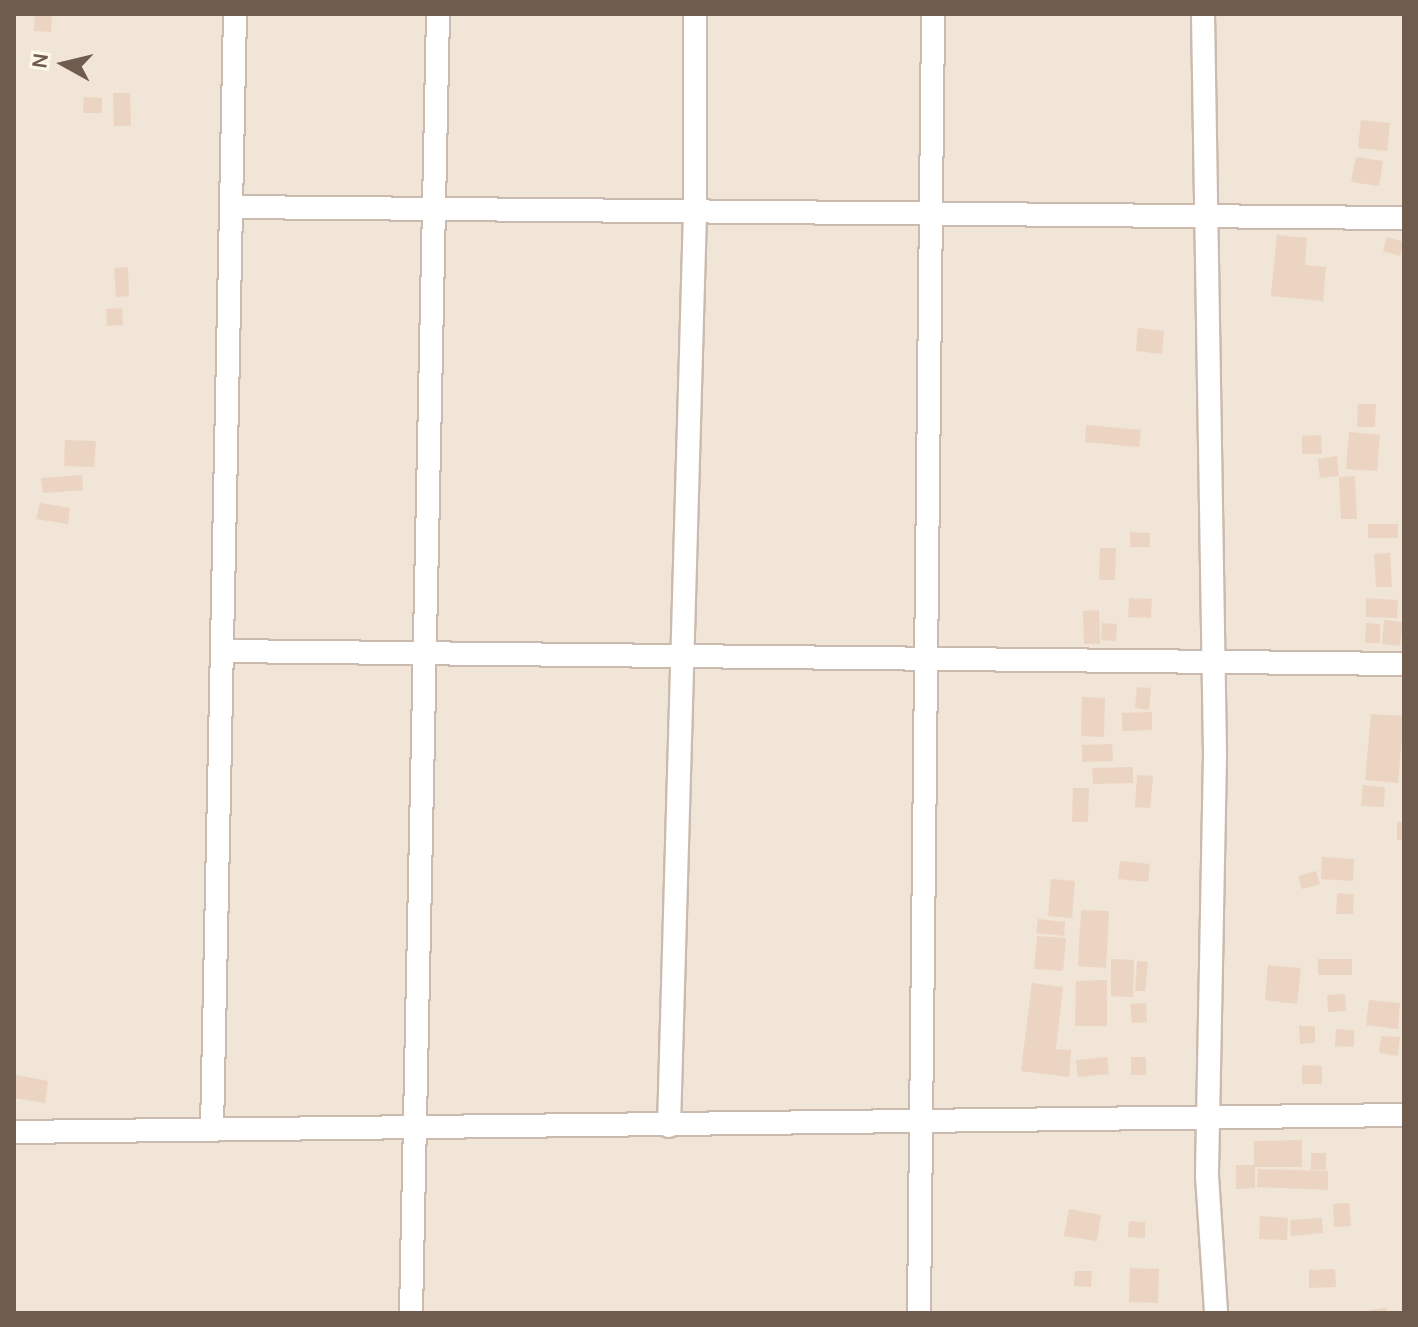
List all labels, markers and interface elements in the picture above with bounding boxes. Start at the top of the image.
north arrow [24,24,104,104]
text: N [26,51,54,70]

